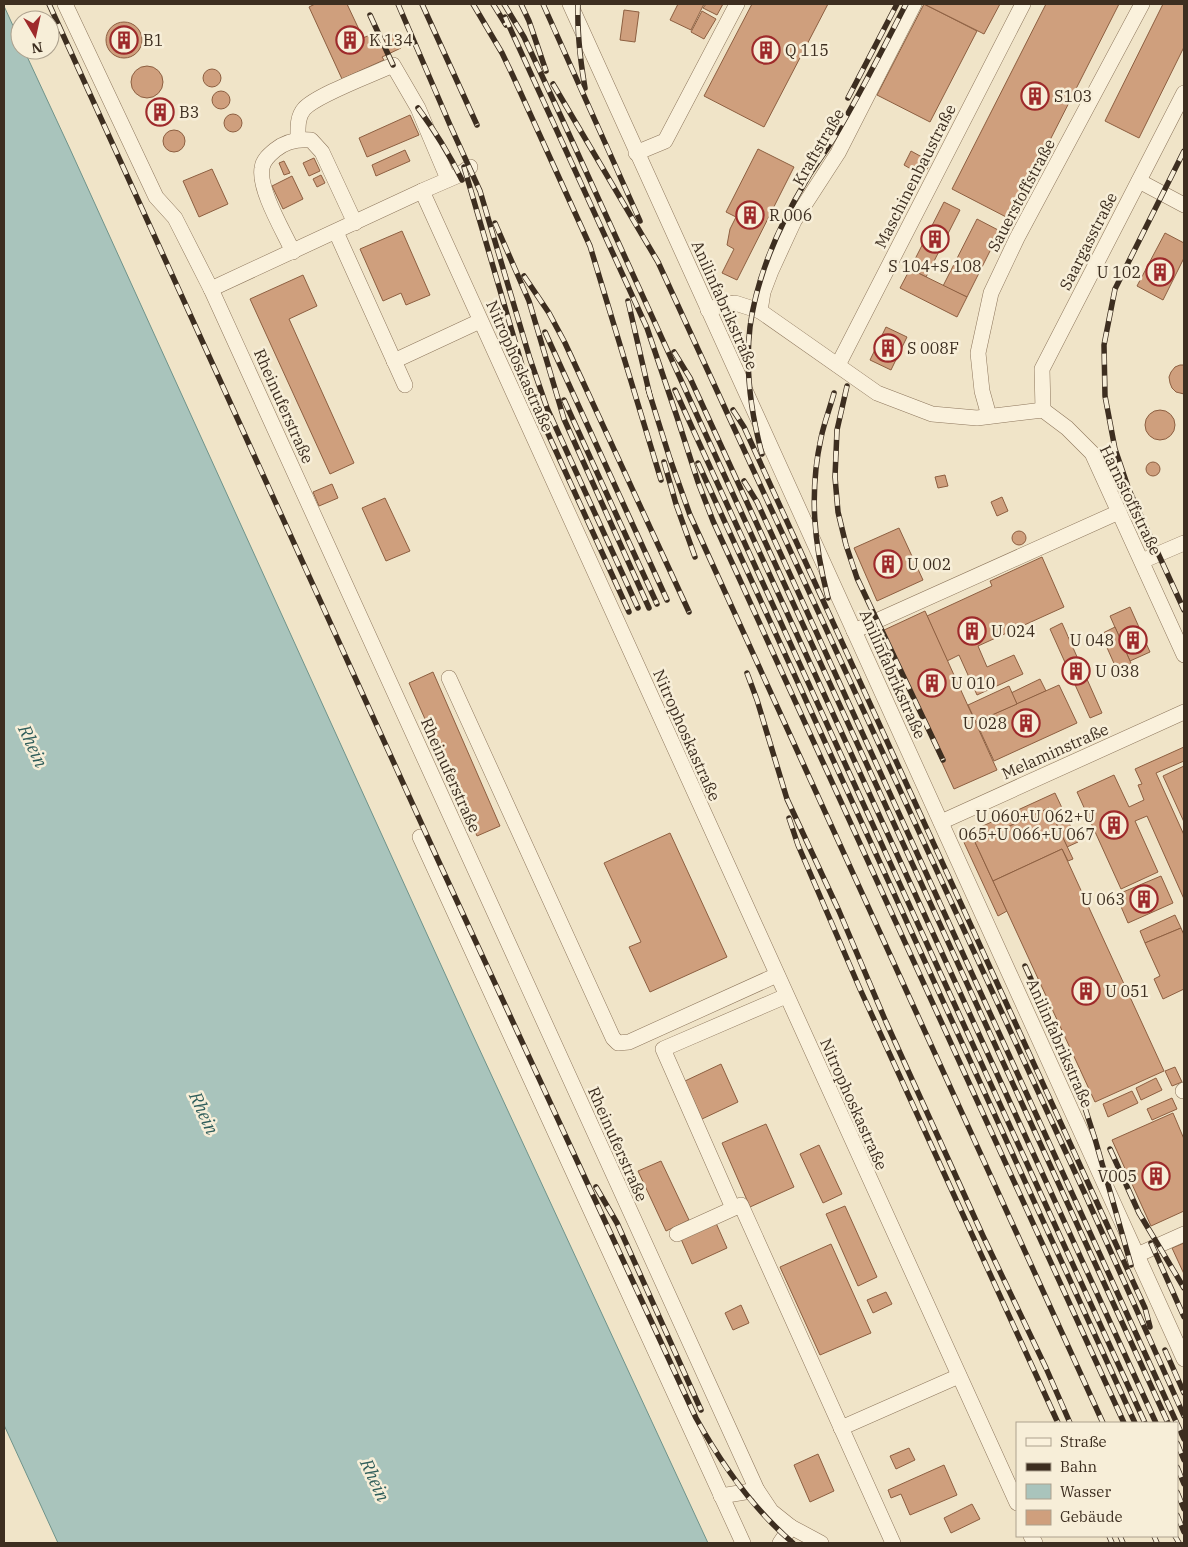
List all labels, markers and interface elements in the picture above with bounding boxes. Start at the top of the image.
north arrow [10,10,60,60]
building icon: B1 [109,25,139,55]
building icon: K 134 [335,25,365,55]
place label: B1 [143,30,163,50]
place label: K 134 [369,30,413,50]
building icon: Q 115 [751,35,781,65]
text: N [30,38,44,58]
place label: Q 115 [785,40,829,60]
building icon: S103 [1020,81,1050,111]
place label: S103 [1054,86,1092,106]
building icon: B3 [145,97,175,127]
street label: Maschinenbaustraße [870,101,960,251]
place label: B3 [179,102,199,122]
street label: Kraftstraße [788,105,848,189]
street label: Sauerstoffstraße [983,135,1059,255]
street label: Saargasstraße [1055,189,1121,293]
building icon: R 006 [735,200,765,230]
place label: R 006 [769,205,812,225]
building icon: S 104+S 108 [920,224,950,254]
street label: Anilinfabrikstraße [688,237,762,373]
place label: S 104+S 108 [888,256,982,276]
building icon: U 102 [1145,257,1175,287]
place label: U 102 [1097,262,1141,282]
street label: Nitrophoskastraße [482,297,558,435]
building icon: S 008F [873,333,903,363]
place label: S 008F [907,338,959,358]
street label: Rheinuferstraße [250,346,318,466]
street label: Harnstoffstraße [1096,442,1166,558]
building icon: U 002 [873,549,903,579]
place label: U 002 [907,554,951,574]
street label: Anilinfabrikstraße [856,606,930,742]
building icon: U 024 [957,616,987,646]
place label: U 024 [991,621,1035,641]
building icon: U 048 [1118,625,1148,655]
place label: U 048 [1070,630,1114,650]
building icon: U 038 [1061,656,1091,686]
place label: U 038 [1095,661,1139,681]
street label: Nitrophoskastraße [649,666,725,804]
building icon: U 010 [917,668,947,698]
place label: U 010 [951,673,995,693]
building icon: U 028 [1011,708,1041,738]
place label: U 028 [963,713,1007,733]
street label: Rheinuferstraße [417,715,485,835]
street label: Melaminstraße [999,719,1111,783]
water label: Rhein [13,720,53,772]
place label: U 060+U 062+U 065+U 066+U 067 [958,806,1095,844]
building icon: U 060+U 062+U 065+U 066+U 067 [1099,810,1129,840]
building icon: U 063 [1129,884,1159,914]
place label: U 063 [1081,889,1125,909]
street label: Anilinfabrikstraße [1023,975,1097,1111]
building icon: U 051 [1071,976,1101,1006]
place label: U 051 [1105,981,1149,1001]
street label: Nitrophoskastraße [816,1035,892,1173]
street label: Rheinuferstraße [584,1084,652,1204]
water label: Rhein [184,1087,224,1139]
building icon: V005 [1141,1161,1171,1191]
place label: V005 [1098,1166,1137,1186]
legend [1016,1422,1178,1537]
text: Straße [1060,1432,1107,1451]
water label: Rhein [355,1454,395,1506]
text: Bahn [1060,1457,1098,1476]
text: Wasser [1060,1482,1111,1501]
text: Gebäude [1060,1507,1123,1526]

